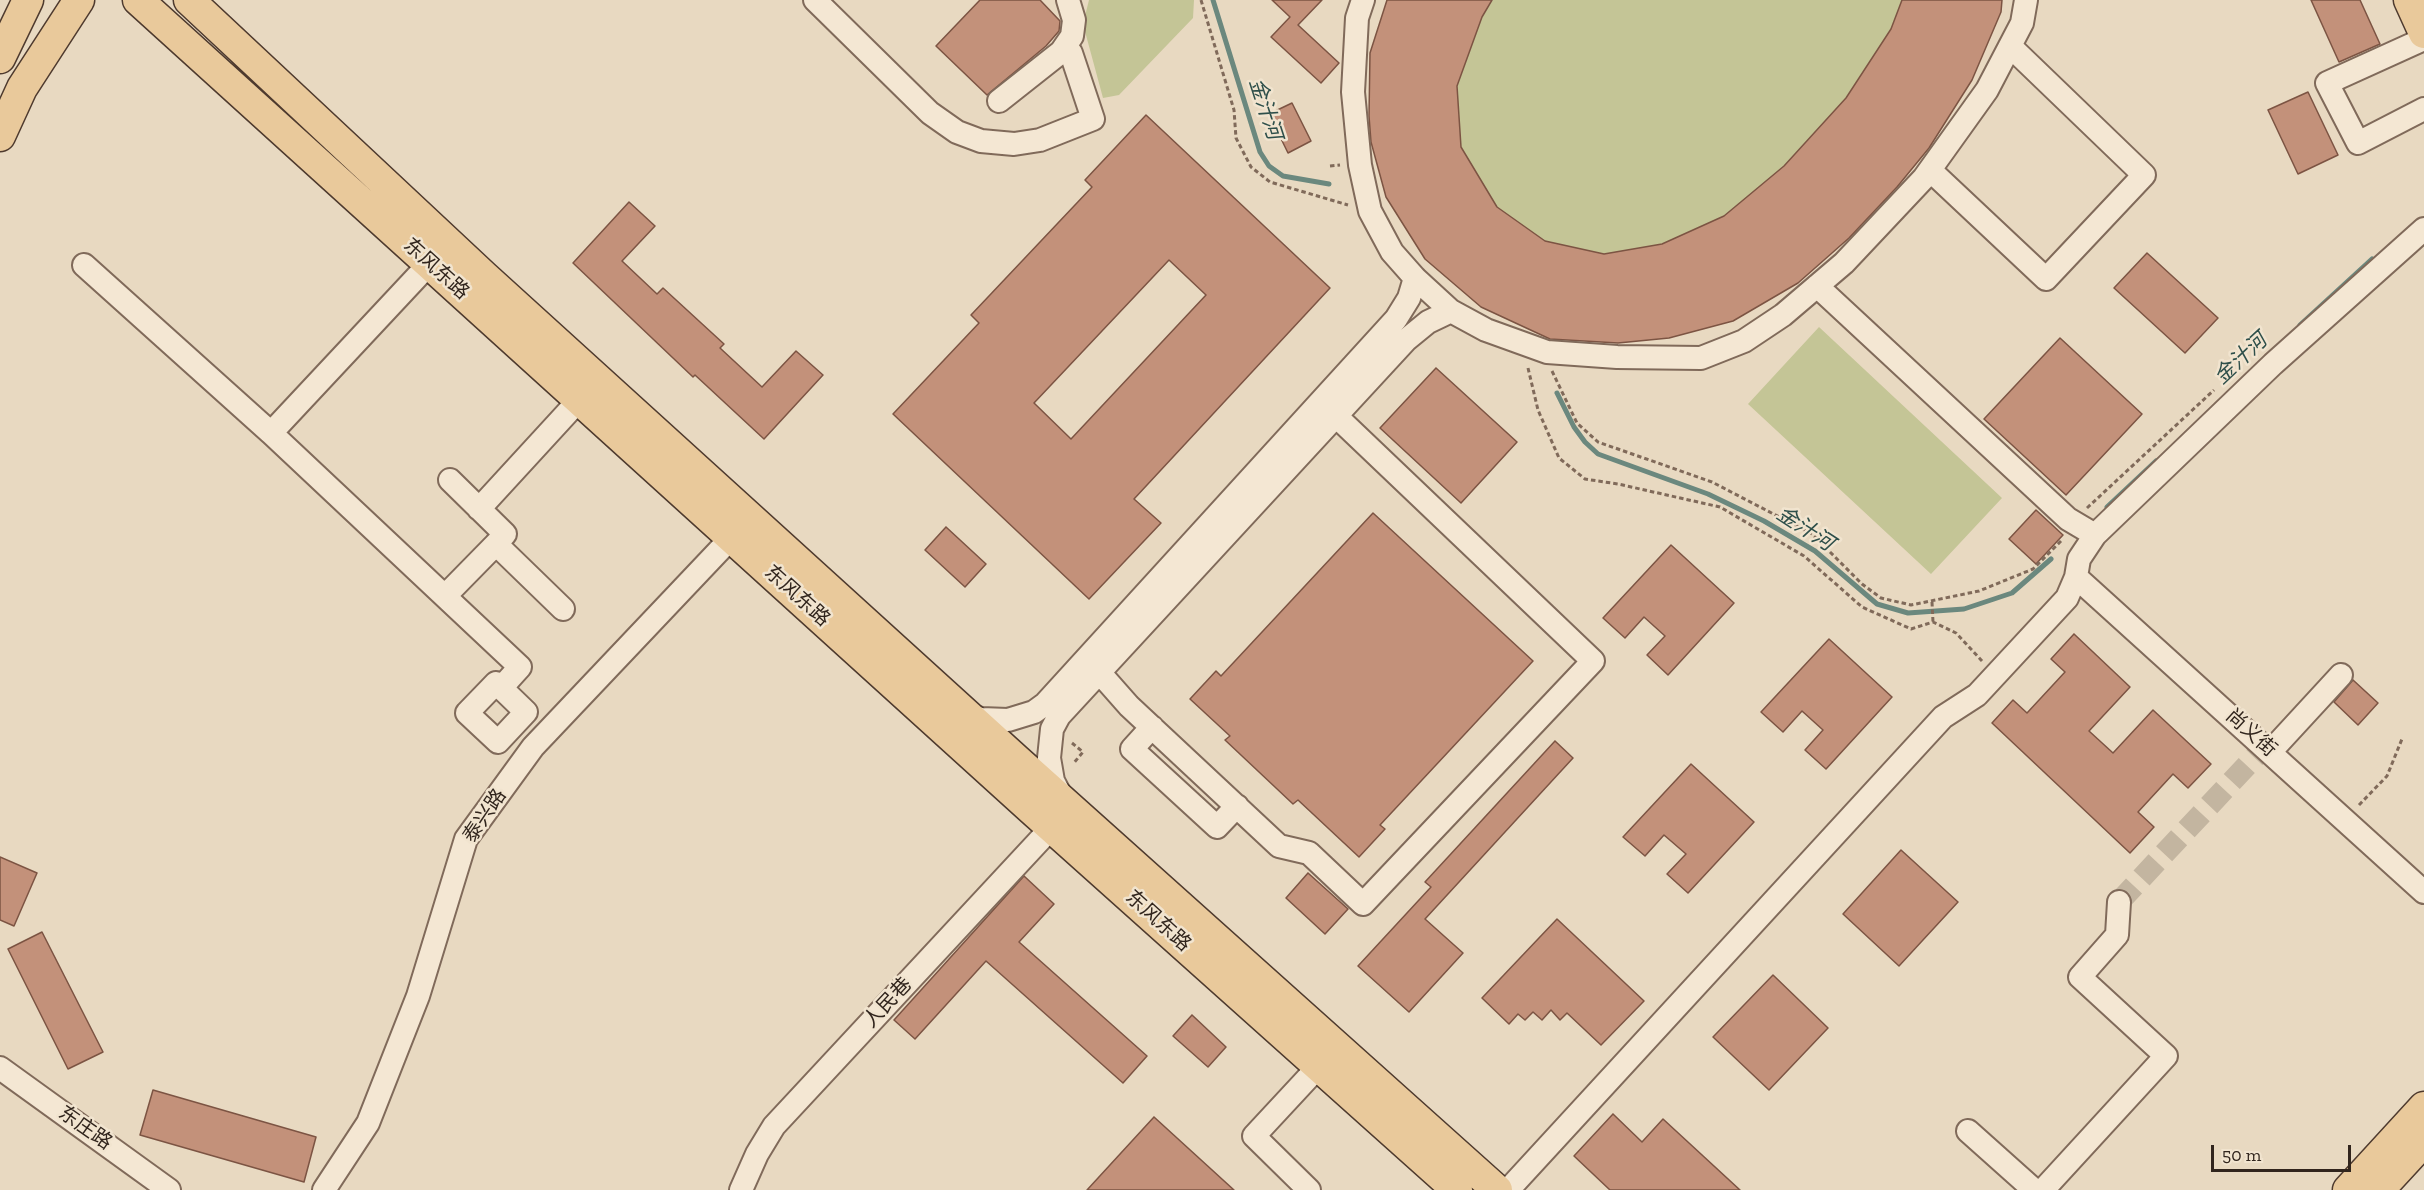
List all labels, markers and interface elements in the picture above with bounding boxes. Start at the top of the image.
water label: 金汁河 [1243,75,1287,143]
street label: 东风东路 [398,233,474,305]
water label: 金汁河 [2209,328,2273,390]
water label: 金汁河 [1772,501,1838,557]
street label: 东风东路 [759,560,835,632]
street label: 尚义街 [2221,704,2281,762]
street label: 泰兴路 [458,784,512,848]
street label: 东风东路 [1120,885,1196,957]
street label: 人民巷 [859,973,917,1033]
street label: 东庄路 [54,1101,116,1155]
scale bar [2214,1133,2354,1171]
text: 50 m [2222,1144,2261,1166]

